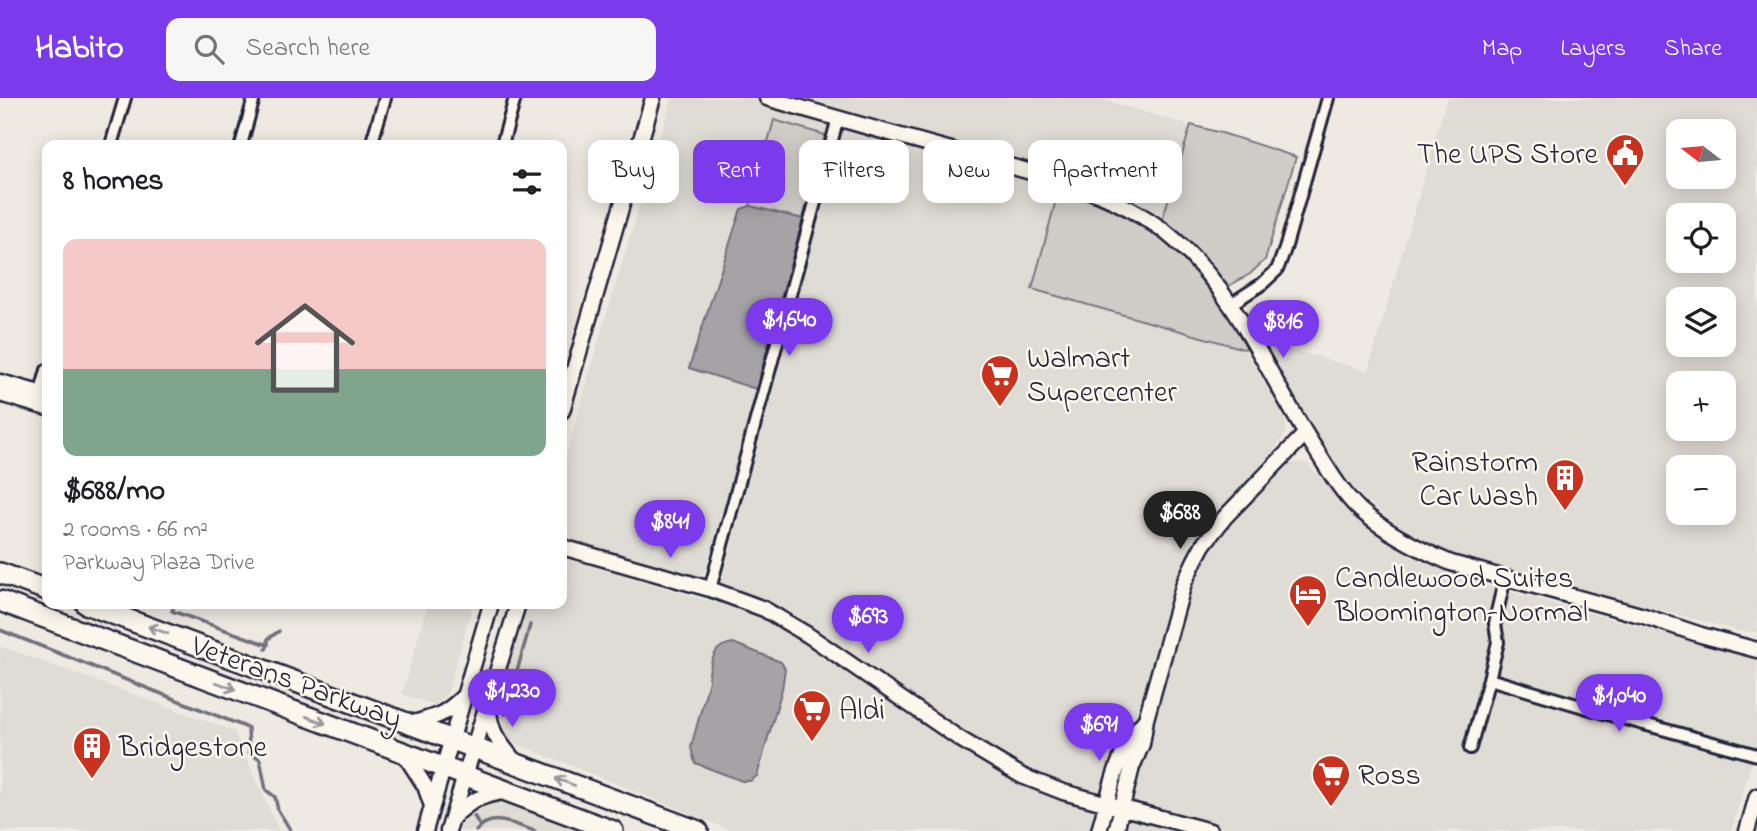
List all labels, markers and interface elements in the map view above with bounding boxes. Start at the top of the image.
search box [166,18,656,81]
text: Habito [35,25,124,73]
icon: search [190,30,228,68]
text: Search here [246,30,370,68]
text: Map [1482,32,1522,67]
text: Layers [1560,32,1626,67]
text: Share [1664,32,1722,67]
north arrow [1666,119,1736,189]
map controls [1666,119,1736,525]
public building icon: The UPS Store [1604,132,1646,187]
place label: The UPS Store [1417,134,1599,178]
chip: Buy [588,140,679,203]
chip: Rent [693,140,785,203]
chip: Filters [799,140,909,203]
chip: New [923,140,1014,203]
chip: Apartment [1028,140,1182,203]
text: 8 homes [63,160,164,204]
icon: filters [508,163,546,201]
button: locate [1666,203,1736,273]
icon: home [242,285,368,411]
button: layers [1666,287,1736,357]
pin: $1,640 [732,299,846,358]
pin: $816 [1242,300,1324,360]
text: $1,640 [762,304,816,337]
text: $816 [1263,306,1303,339]
place label: Walmart Supercenter [1027,338,1177,416]
supermarket icon: Walmart Supercenter [979,353,1021,408]
button: + [1666,371,1736,441]
place label: Rainstorm Car Wash [1411,442,1538,520]
button: − [1666,455,1736,525]
building icon: Rainstorm Car Wash [1544,457,1586,512]
text: $688/mo [63,470,165,514]
pin: $688 [1139,491,1221,551]
text: $688 [1159,497,1201,530]
pin: $841 [629,500,711,560]
text: $841 [650,506,690,539]
text: 2 rooms · 66 m² [63,514,208,547]
text: Parkway Plaza Drive [63,547,255,580]
place label: Candlewood Suites Bloomington-Normal [1334,558,1588,636]
hotel icon: Candlewood Suites Bloomington-Normal [1287,573,1329,628]
pin: $693 [827,596,909,655]
text: $693 [848,601,888,634]
one-way arrow [148,623,170,635]
street label: Veterans Parkway [184,625,407,742]
pin: $1,230 [455,670,569,729]
pin: $1,040 [1562,674,1676,734]
text: $1,230 [484,675,540,708]
text: $1,040 [1592,680,1646,713]
one-way arrow [215,681,237,694]
supermarket icon: Aldi [791,688,833,743]
place label: Aldi [839,690,885,734]
pin: $691 [1058,704,1140,763]
text: $691 [1080,709,1118,742]
one-way arrow [305,714,327,727]
building icon: Bridgestone [71,725,113,780]
place label: Bridgestone [118,727,267,771]
supermarket icon: Ross [1310,753,1352,808]
place label: Ross [1358,755,1421,799]
one-way arrow [554,774,576,787]

